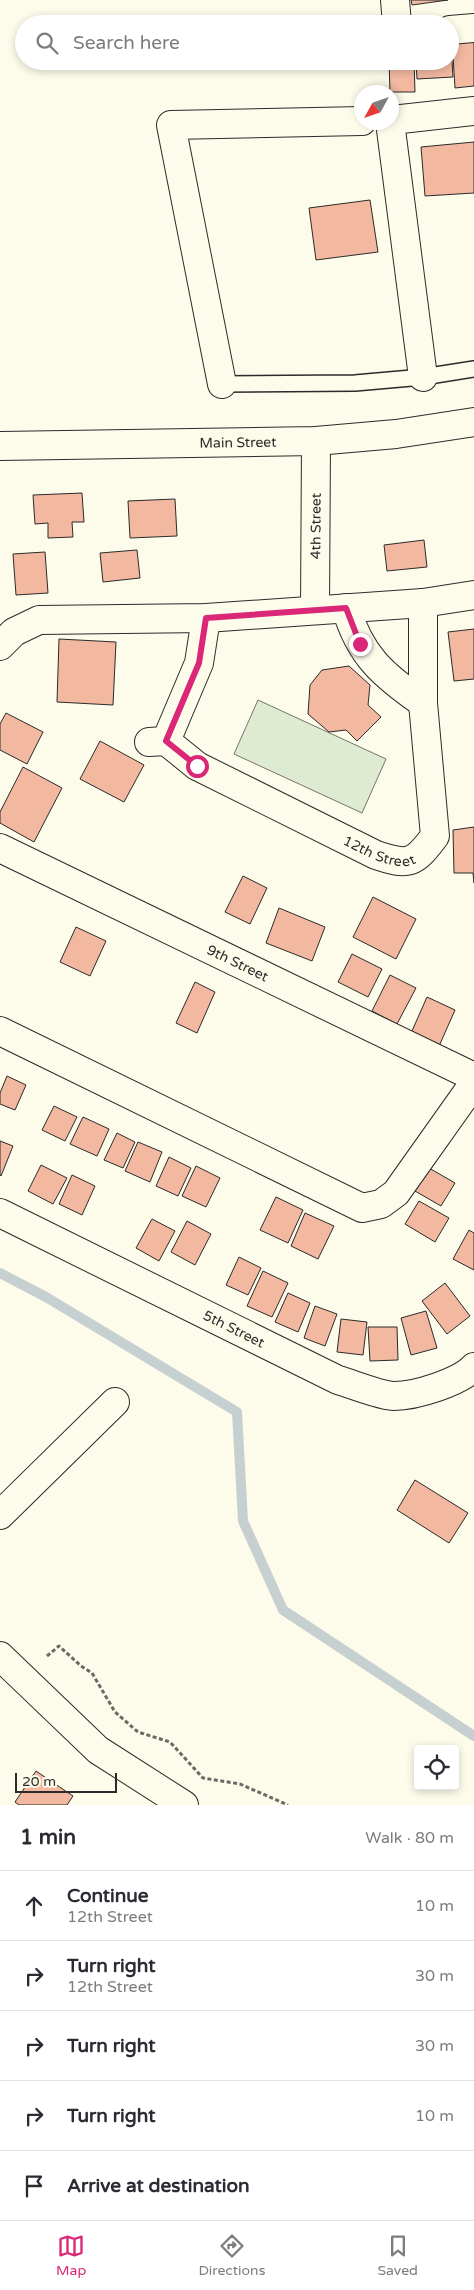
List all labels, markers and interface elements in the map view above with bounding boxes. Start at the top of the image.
search box [15,15,459,70]
icon: search [33,29,61,57]
text: Search here [73,32,180,54]
north arrow [354,85,399,130]
street label: Main Street [199,434,277,452]
street label: 4th Street [307,492,325,559]
route end [349,633,372,656]
route start [186,755,209,778]
street label: 12th Street [340,832,419,870]
street label: 9th Street [204,941,272,986]
street label: 5th Street [200,1307,268,1352]
map controls [414,1745,459,1790]
button: locate [414,1745,459,1790]
scale bar [15,1770,118,1793]
text: 20 m [22,1773,56,1790]
text: 1 min [20,1825,76,1850]
text: Walk · 80 m [365,1828,454,1848]
text: Continue [67,1885,149,1907]
icon: ahead [20,1892,48,1920]
text: 10 m [415,1896,454,1916]
text: 12th Street [67,1907,153,1927]
text: Turn right [67,1955,155,1977]
icon: right [20,1962,48,1990]
text: 30 m [415,1966,454,1986]
text: 12th Street [67,1977,153,1997]
icon: right [20,2032,48,2060]
text: Turn right [67,2035,155,2057]
text: 30 m [415,2036,454,2056]
icon: right [20,2102,48,2130]
text: Turn right [67,2105,155,2127]
text: 10 m [415,2106,454,2126]
icon: arrive [20,2172,48,2200]
text: Arrive at destination [67,2175,250,2197]
tab: Map [56,2232,86,2279]
tab: Directions [198,2232,265,2279]
tab: Saved [377,2232,418,2279]

